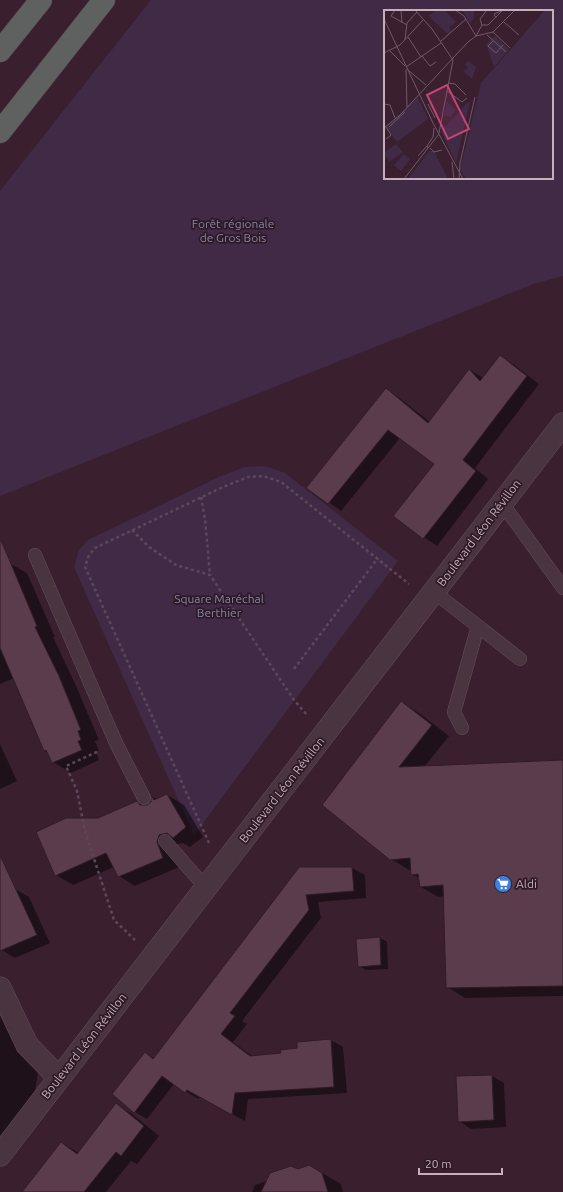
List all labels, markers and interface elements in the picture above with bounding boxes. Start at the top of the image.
inset map [384,10,553,179]
park label: Forêt régionale de Gros Bois [192,217,274,244]
street label: Boulevard Léon Révillon [434,477,523,588]
park label: Square Maréchal Berthier [174,592,264,619]
street label: Boulevard Léon Révillon [236,734,327,845]
supermarket icon: Aldi [493,874,513,894]
place label: Aldi [516,877,537,890]
street label: Boulevard Léon Révillon [38,990,129,1101]
scale bar [419,1150,502,1176]
text: 20 m [425,1157,452,1170]

